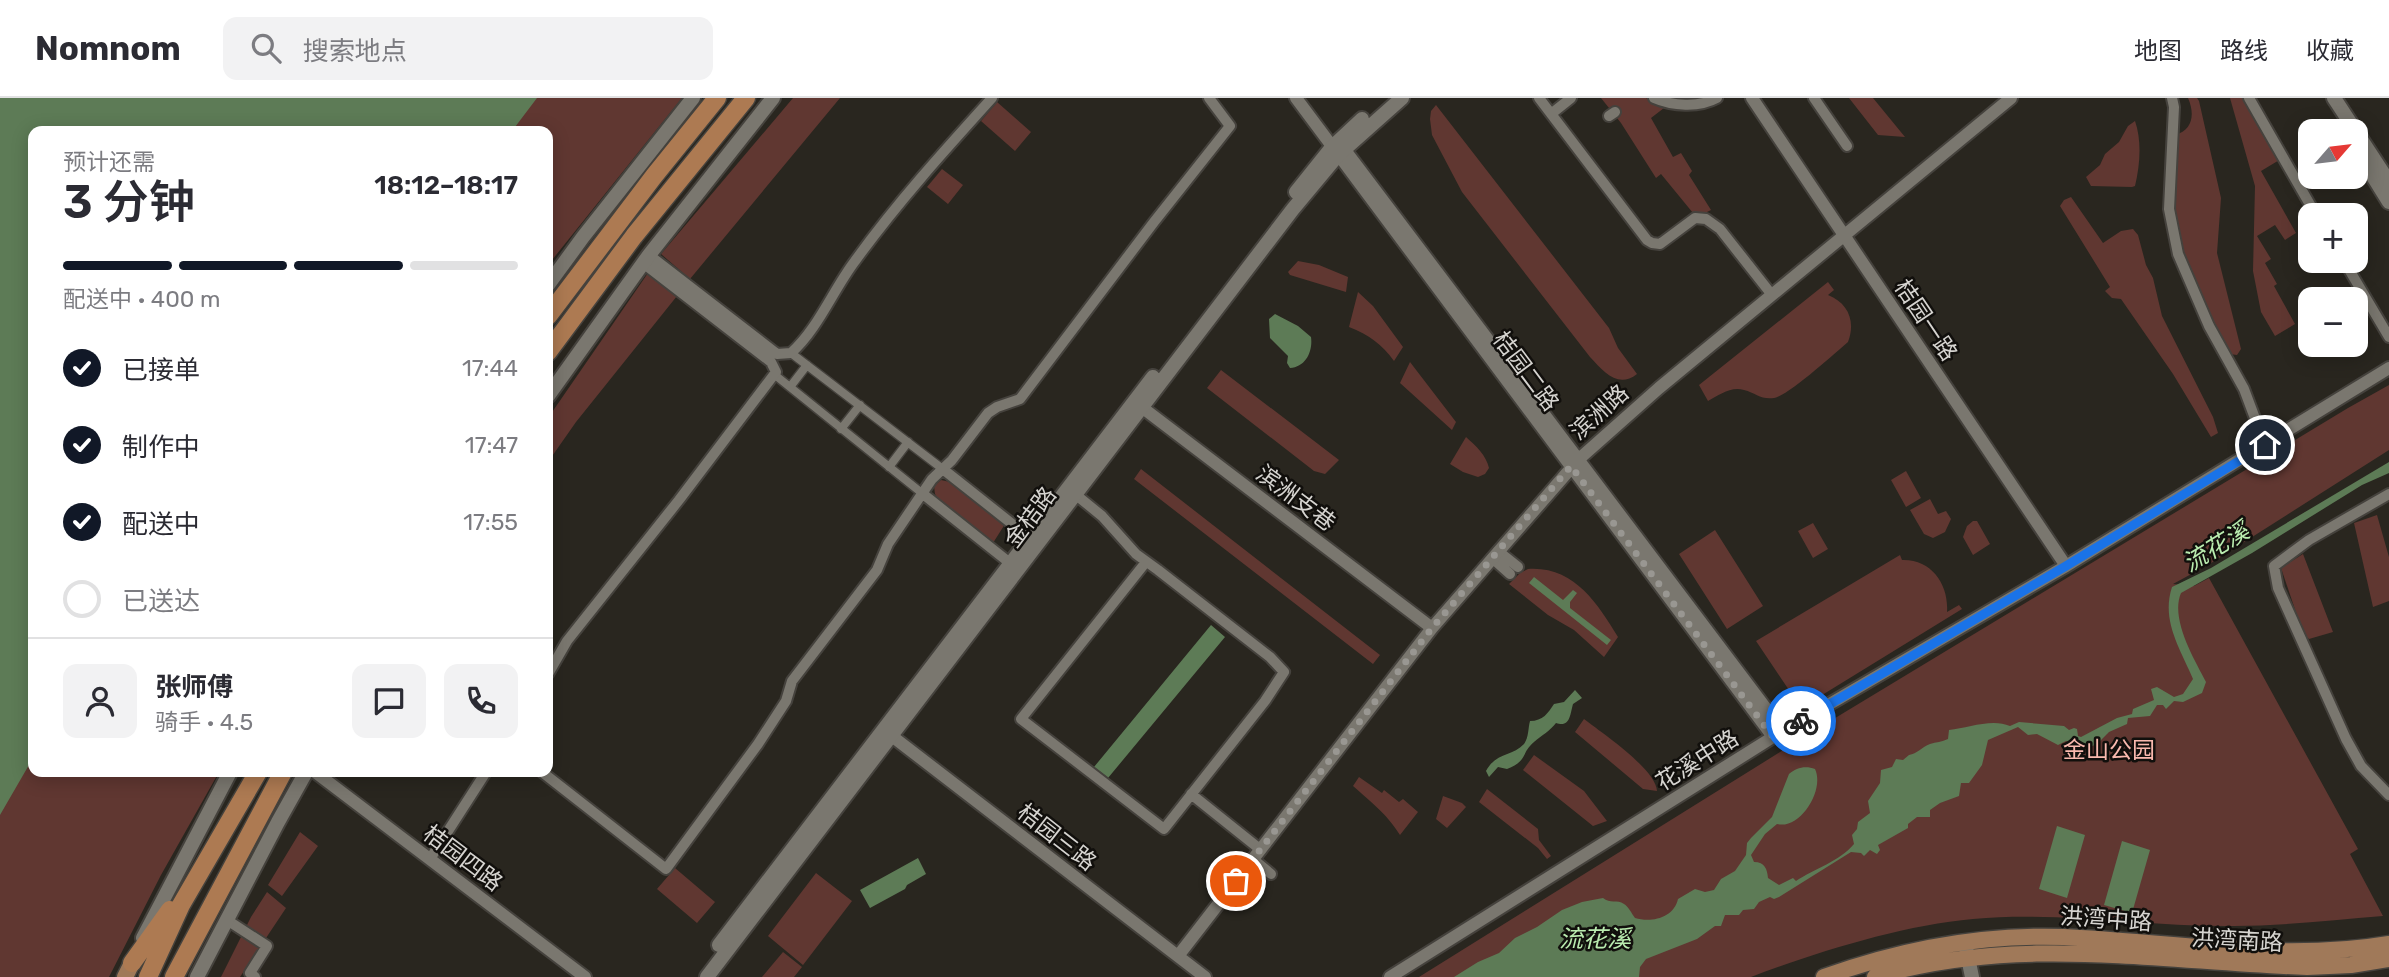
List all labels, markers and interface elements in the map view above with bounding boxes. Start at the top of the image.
search box [223,17,713,80]
text: Nomnom [35,29,181,68]
icon: search [247,29,285,67]
text: 搜索地点 [303,36,407,67]
text: 地图 [2134,37,2182,65]
text: 路线 [2220,37,2268,65]
text: 收藏 [2306,37,2354,65]
north arrow [2298,119,2368,189]
map controls [2298,119,2368,357]
text: 预计还需 [63,148,155,176]
text: 18:12–18:17 [374,170,518,201]
text: 3 分钟 [63,175,195,230]
button: + [2298,203,2368,273]
street label: 桔园一路 [1889,274,1963,366]
text: 配送中 · 400 m [63,285,220,313]
button: − [2298,287,2368,357]
street label: 桔园二路 [1487,326,1565,416]
icon: check [63,349,101,387]
text: 17:44 [462,354,518,382]
text: 已接单 [122,355,200,386]
street label: 滨洲路 [1564,379,1634,445]
pin [2235,415,2295,475]
icon: check [63,426,101,464]
icon: home [2246,426,2284,464]
text: 17:47 [465,431,518,459]
text: 制作中 [122,432,200,463]
street label: 滨洲支巷 [1251,459,1341,537]
street label: 金桔路 [998,481,1062,553]
icon: check [63,503,101,541]
text: 17:55 [463,508,518,536]
text: 配送中 [122,509,200,540]
water label: 流花溪 [2178,515,2257,578]
text: 已送达 [122,586,200,617]
button: person [63,664,137,738]
button: chat [352,664,426,738]
button: phone [444,664,518,738]
text: 张师傅 [155,672,233,703]
courier [1766,686,1836,756]
icon: bike [1782,702,1820,740]
text: 骑手 · 4.5 [155,708,253,736]
street label: 花溪中路 [1651,724,1743,796]
park label: 金山公园 [2063,736,2155,764]
street label: 桔园三路 [1012,798,1102,876]
street label: 桔园四路 [418,819,508,897]
pin [1206,851,1266,911]
icon: bag [1217,862,1255,900]
street label: 洪湾中路 [2059,902,2153,936]
street label: 洪湾南路 [2190,924,2284,956]
water label: 流花溪 [1559,925,1634,953]

